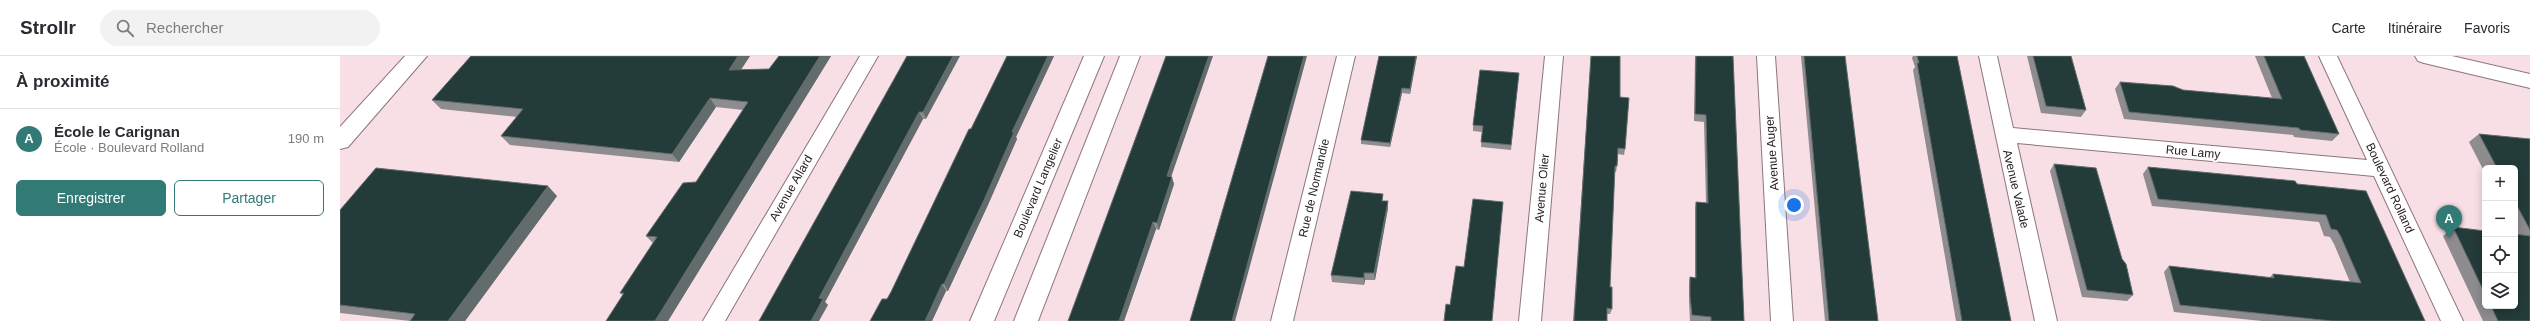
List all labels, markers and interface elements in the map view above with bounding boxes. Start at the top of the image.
search box [100,10,380,46]
text: Strollr [20,17,76,38]
icon: search [114,17,136,39]
text: Rechercher [146,19,224,36]
text: Carte [2331,20,2366,36]
text: Itinéraire [2388,20,2442,36]
text: Favoris [2464,20,2510,36]
text: À proximité [16,72,110,91]
street label: Avenue Auger [1762,115,1782,191]
text: École le Carignan [54,123,180,140]
text: A [24,131,34,146]
text: 190 m [288,131,324,146]
street label: Boulevard Langelier [1011,136,1065,240]
street label: Rue de Normandie [1296,137,1332,239]
text: École · Boulevard Rolland [54,140,204,155]
street label: Boulevard Rolland [2363,141,2417,235]
street label: Rue Lamy [2165,143,2221,161]
street label: Avenue Valade [2000,148,2032,230]
street label: Avenue Allard [766,153,816,223]
street label: Avenue Olier [1532,153,1552,223]
map controls [2482,165,2518,309]
button: + [2482,165,2518,201]
button: Enregistrer [16,180,166,216]
button: Partager [174,180,324,216]
your location [1784,195,1804,215]
button: − [2482,201,2518,237]
pin: A [2436,205,2462,238]
button: locate [2482,237,2518,273]
button: layers [2482,273,2518,309]

